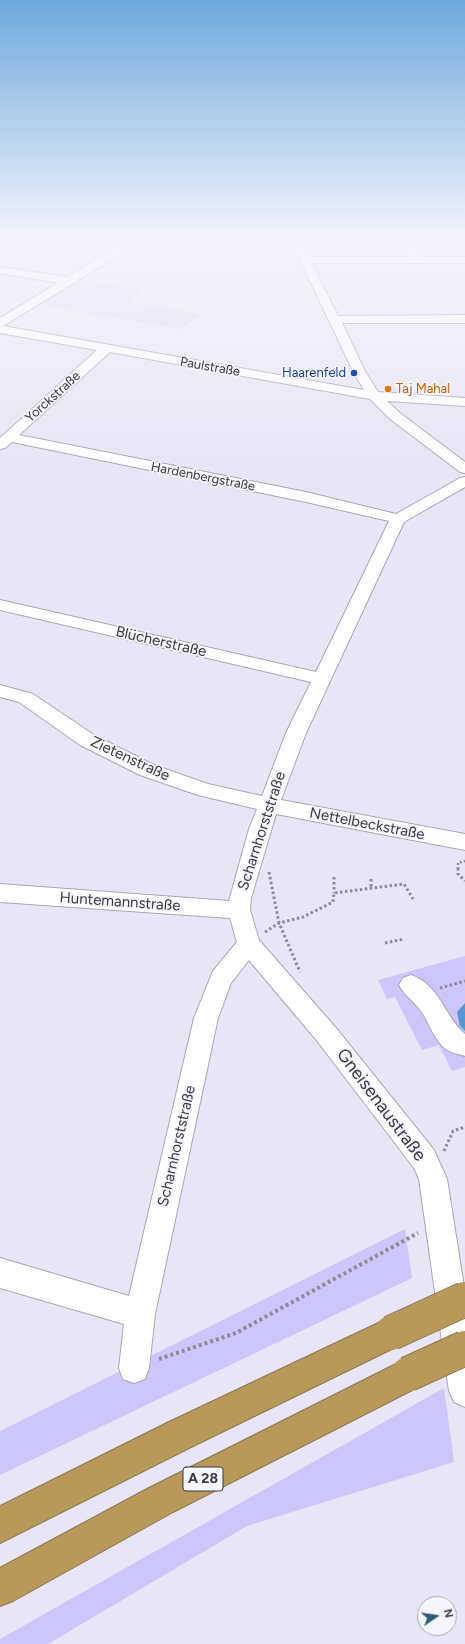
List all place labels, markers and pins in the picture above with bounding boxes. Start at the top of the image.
place label: Haarenfeld [282,365,346,381]
marker: Haarenfeld [349,368,359,378]
place label: Taj Mahal [396,381,450,397]
marker: Taj Mahal [383,384,393,394]

